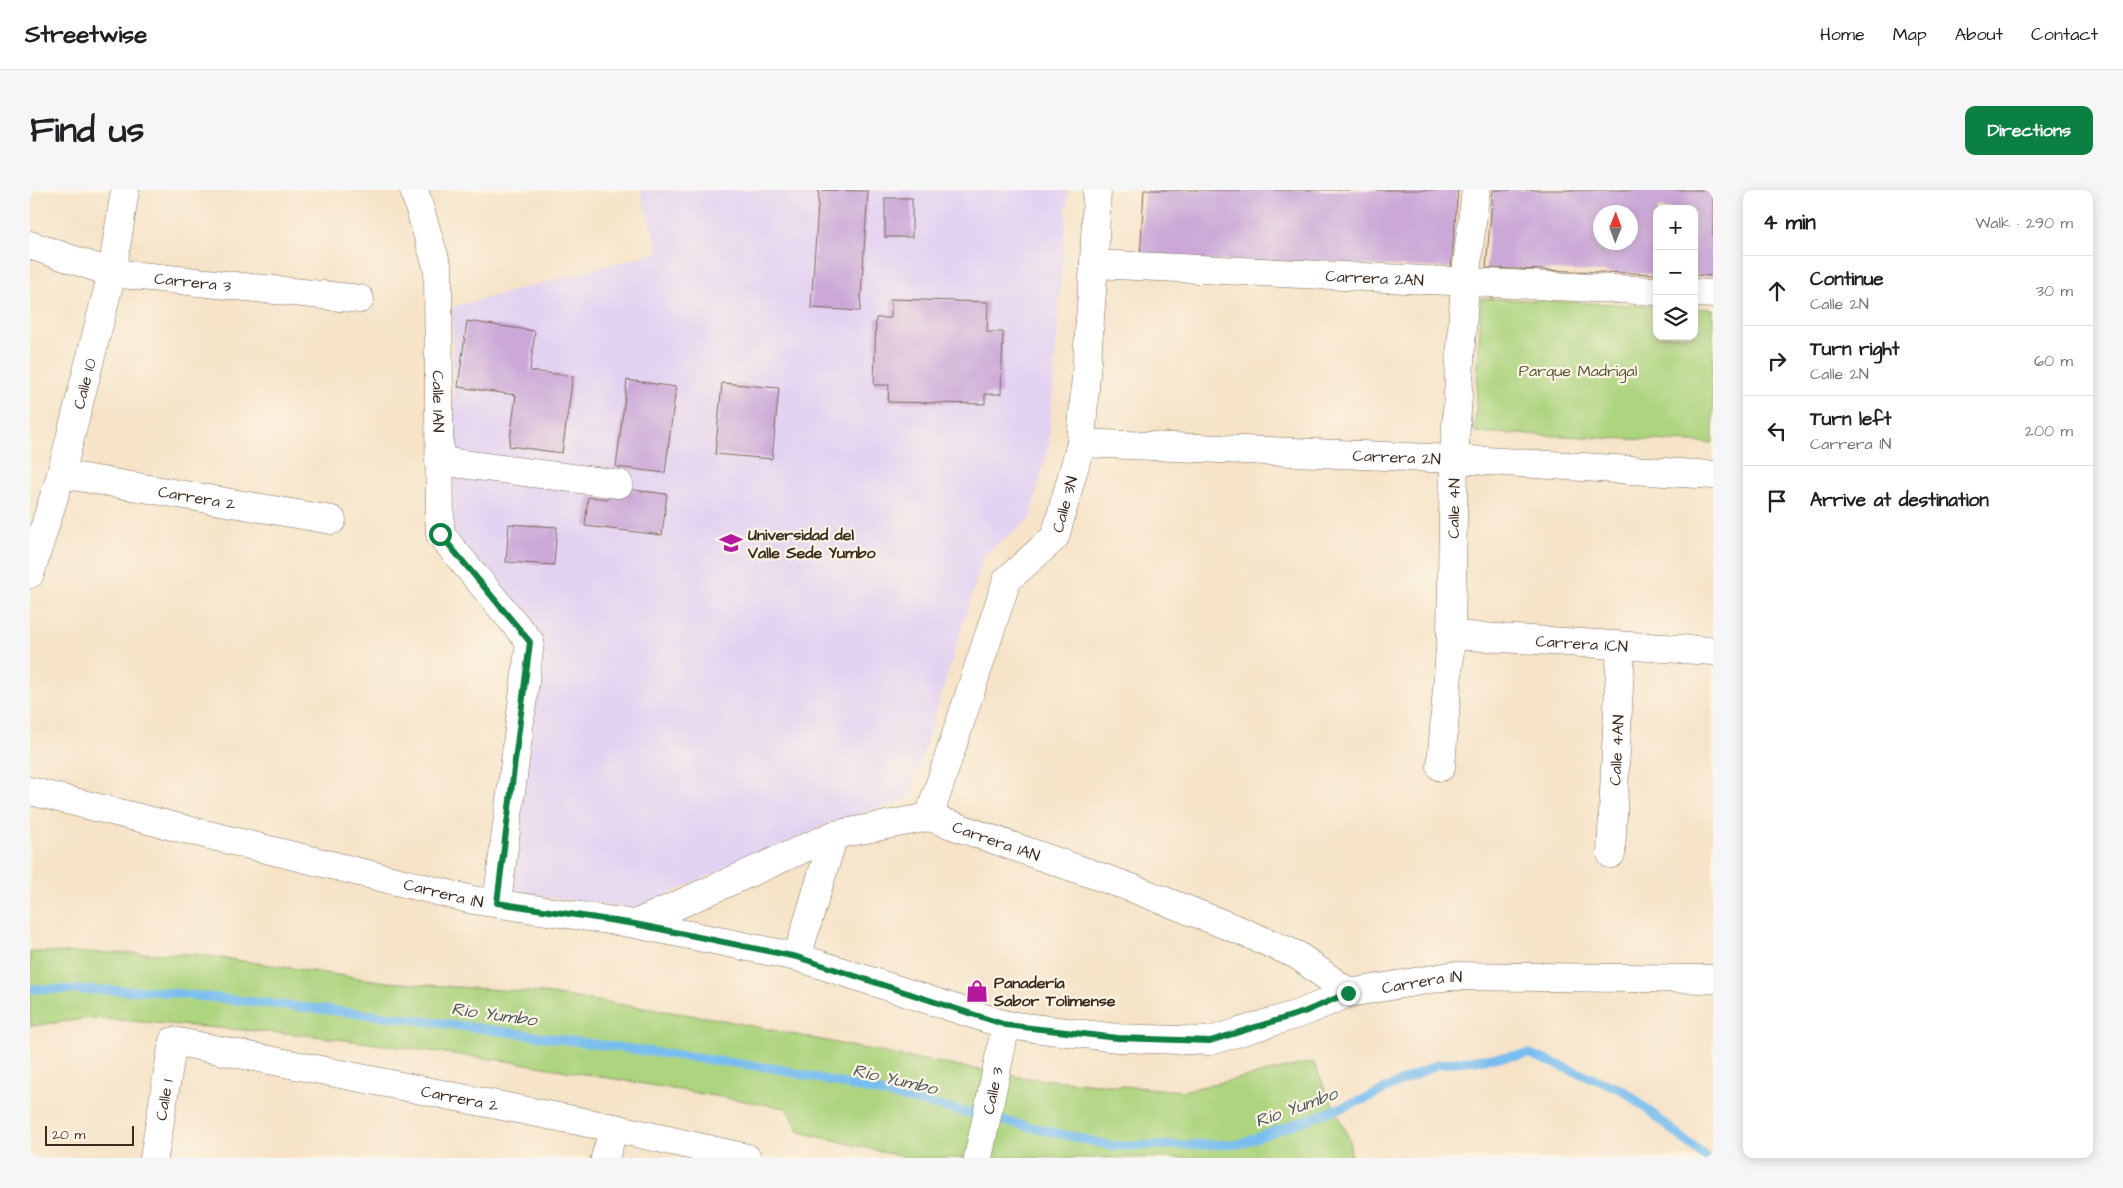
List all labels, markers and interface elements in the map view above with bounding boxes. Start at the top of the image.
text: Streetwise [25,18,147,52]
text: Home [1820,22,1865,47]
text: Map [1893,22,1927,47]
text: About [1955,22,2003,47]
text: Contact [2031,22,2098,47]
text: Find us [30,106,144,155]
button: Directions [1965,106,2093,155]
north arrow [1593,205,1638,250]
map controls [1653,205,1698,340]
button: + [1653,205,1698,250]
text: 4 min [1763,208,1816,237]
text: Walk · 290 m [1975,212,2073,234]
button: − [1653,250,1698,295]
street label: Carrera 2AN [1325,265,1424,292]
text: Continue [1810,266,1884,293]
street label: Carrera 3 [153,268,232,297]
icon: ahead [1763,277,1791,305]
text: 30 m [2036,280,2073,302]
text: Calle 2N [1810,293,1869,315]
button: layers [1653,295,1698,340]
text: Turn right [1810,336,1899,363]
icon: right [1763,347,1791,375]
text: 60 m [2034,350,2073,372]
street label: Calle 10 [68,356,102,412]
park label: Parque Madrigal [1519,360,1637,383]
text: Calle 2N [1810,363,1869,385]
street label: Calle 1AN [427,370,449,432]
text: Turn left [1810,406,1891,433]
icon: left [1763,417,1791,445]
text: 200 m [2025,420,2073,442]
text: Carrera 1N [1810,433,1891,455]
street label: Carrera 2N [1352,445,1441,470]
street label: Calle 3N [1047,474,1083,535]
street label: Calle 4N [1443,478,1466,539]
street label: Carrera 2 [156,481,237,515]
icon: arrive [1763,487,1791,515]
text: Arrive at destination [1810,487,1989,514]
route start [429,523,452,546]
place label: Universidad del Valle Sede Yumbo [747,524,877,564]
school or university icon: Universidad del Valle Sede Yumbo [718,530,744,556]
street label: Carrera 1CN [1535,630,1629,658]
street label: Calle 4AN [1604,714,1630,786]
street label: Carrera 1AN [949,816,1043,867]
street label: Carrera 1N [401,873,485,913]
street label: Carrera 1N [1380,966,1462,999]
place label: Panadería Sabor Tolimense [993,972,1116,1012]
shop icon: Panadería Sabor Tolimense [964,978,990,1004]
route end [1337,982,1360,1005]
water label: Río Yumbo [450,996,540,1033]
water label: Río Yumbo [850,1058,941,1102]
street label: Calle 3 [978,1065,1009,1116]
street label: Calle 1 [150,1078,179,1122]
street label: Carrera 2 [419,1080,500,1117]
water label: Río Yumbo [1252,1080,1343,1134]
scale bar [45,1123,134,1146]
text: 20 m [52,1125,85,1145]

